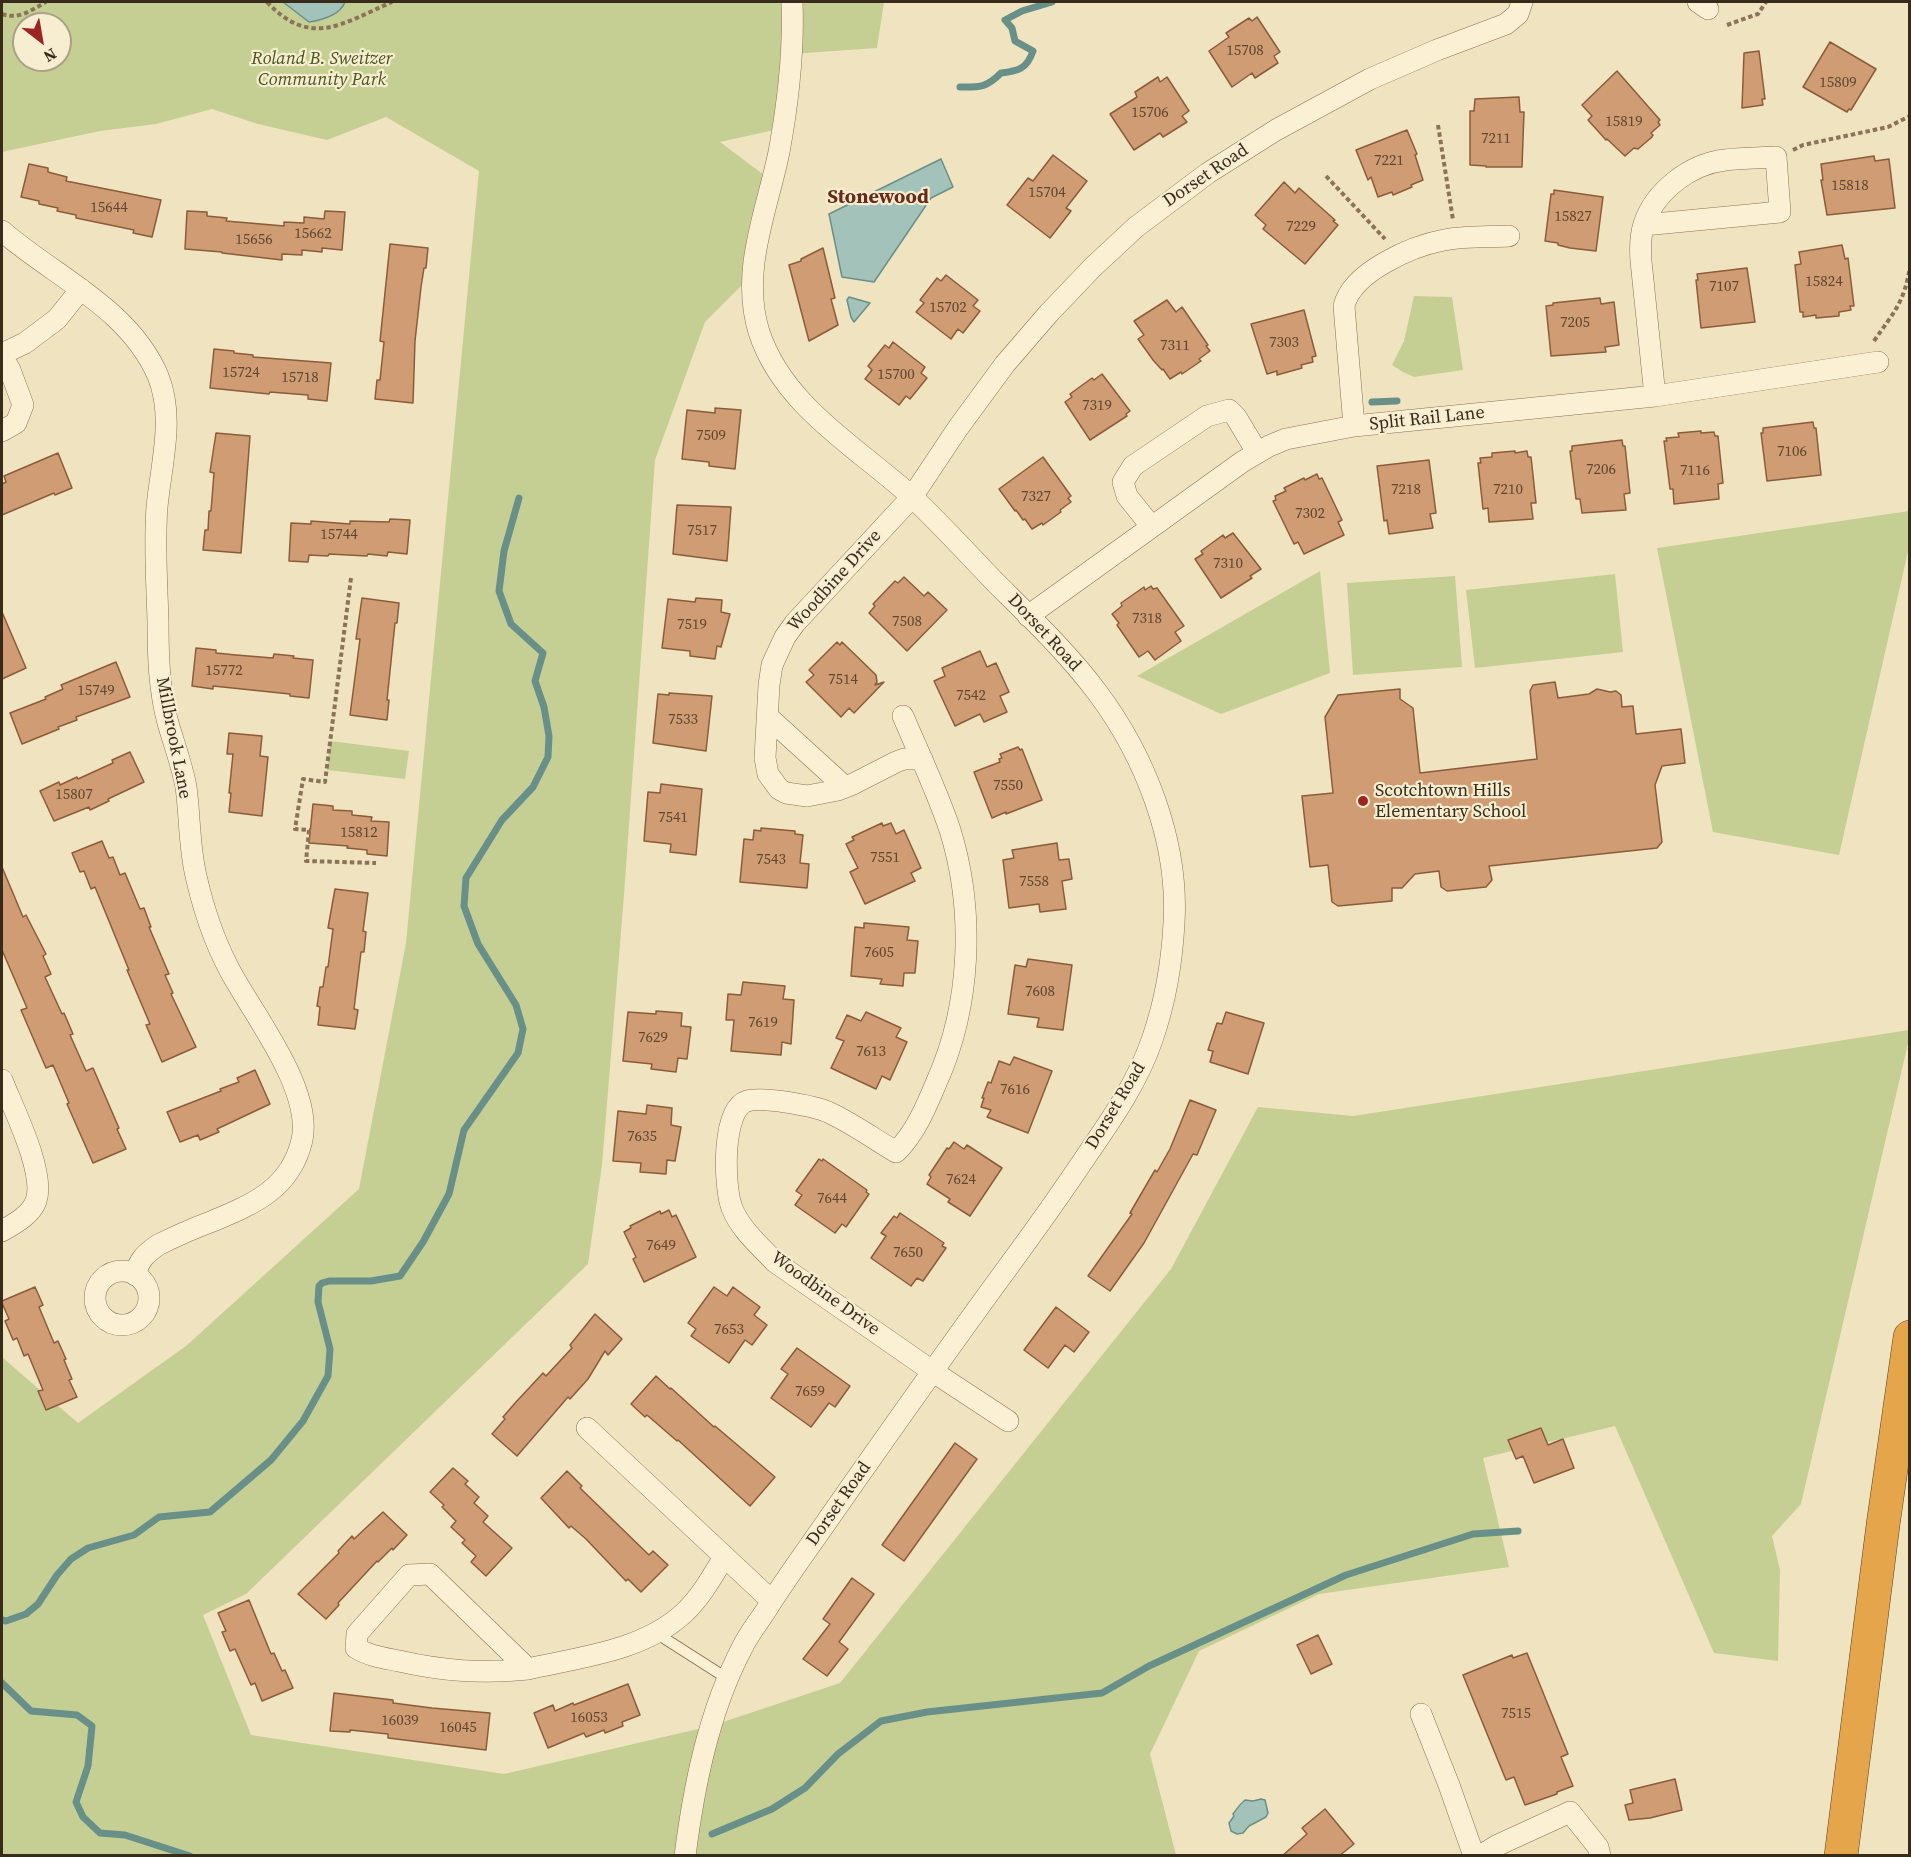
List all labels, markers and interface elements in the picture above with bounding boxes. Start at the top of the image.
north arrow [12,12,72,72]
house number: 15708 [1226,42,1264,60]
text: N [40,43,61,68]
park label: Roland B. Sweitzer Community Park [251,48,393,90]
house number: 15809 [1819,74,1857,92]
house number: 15706 [1131,104,1169,122]
house number: 15819 [1605,113,1643,131]
house number: 7211 [1481,130,1511,148]
street label: Dorset Road [1159,140,1253,212]
house number: 7221 [1374,152,1404,170]
house number: 15818 [1831,177,1869,195]
house number: 15704 [1028,184,1066,202]
district label: Stonewood [827,186,929,210]
house number: 15644 [90,199,128,217]
house number: 15827 [1554,208,1592,226]
house number: 7229 [1286,218,1316,236]
house number: 15662 [294,225,332,243]
house number: 15656 [235,231,273,249]
house number: 15824 [1805,273,1843,291]
house number: 7107 [1709,278,1739,296]
house number: 15702 [929,299,967,317]
house number: 7205 [1560,314,1590,332]
house number: 7303 [1269,334,1299,352]
house number: 7311 [1160,337,1190,355]
house number: 15724 [222,364,260,382]
house number: 15700 [877,366,915,384]
house number: 15718 [281,369,319,387]
house number: 7319 [1082,397,1112,415]
street label: Split Rail Lane [1368,402,1486,436]
house number: 7509 [696,427,726,445]
house number: 7106 [1777,443,1807,461]
house number: 7206 [1586,461,1616,479]
house number: 7116 [1680,462,1710,480]
house number: 7218 [1391,481,1421,499]
house number: 7210 [1493,481,1523,499]
house number: 7327 [1021,488,1051,506]
house number: 7302 [1295,505,1325,523]
house number: 7517 [687,522,717,540]
house number: 15744 [320,526,358,544]
street label: Woodbine Drive [784,526,886,636]
house number: 7310 [1213,555,1243,573]
street label: Dorset Road [1003,590,1085,676]
house number: 7318 [1132,610,1162,628]
house number: 7508 [892,613,922,631]
house number: 7519 [677,616,707,634]
house number: 15772 [205,662,243,680]
house number: 7514 [828,671,858,689]
street label: Millbrook Lane [151,675,195,801]
house number: 15749 [77,682,115,700]
house number: 7542 [956,687,986,705]
house number: 7533 [668,711,698,729]
house number: 7550 [993,777,1023,795]
place label: Scotchtown Hills Elementary School [1375,780,1526,822]
house number: 15807 [55,786,93,804]
marker: Scotchtown Hills Elementary School [1356,794,1370,808]
house number: 7541 [658,809,688,827]
house number: 15812 [340,824,378,842]
house number: 7551 [870,849,900,867]
house number: 7543 [756,851,786,869]
house number: 7558 [1019,873,1049,891]
house number: 7605 [864,944,894,962]
house number: 7608 [1025,983,1055,1001]
house number: 7619 [748,1014,778,1032]
house number: 7629 [638,1029,668,1047]
house number: 7613 [856,1043,886,1061]
street label: Dorset Road [1082,1058,1150,1154]
house number: 7616 [1000,1081,1030,1099]
house number: 7635 [627,1128,657,1146]
house number: 7624 [946,1171,976,1189]
house number: 7644 [817,1190,847,1208]
house number: 7649 [646,1237,676,1255]
house number: 7650 [893,1244,923,1262]
street label: Woodbine Drive [766,1247,884,1341]
house number: 7653 [714,1321,744,1339]
house number: 7659 [795,1383,825,1401]
street label: Dorset Road [802,1458,876,1550]
house number: 7515 [1501,1705,1531,1723]
house number: 16053 [570,1709,608,1727]
house number: 16039 [381,1712,419,1730]
house number: 16045 [439,1719,477,1737]

